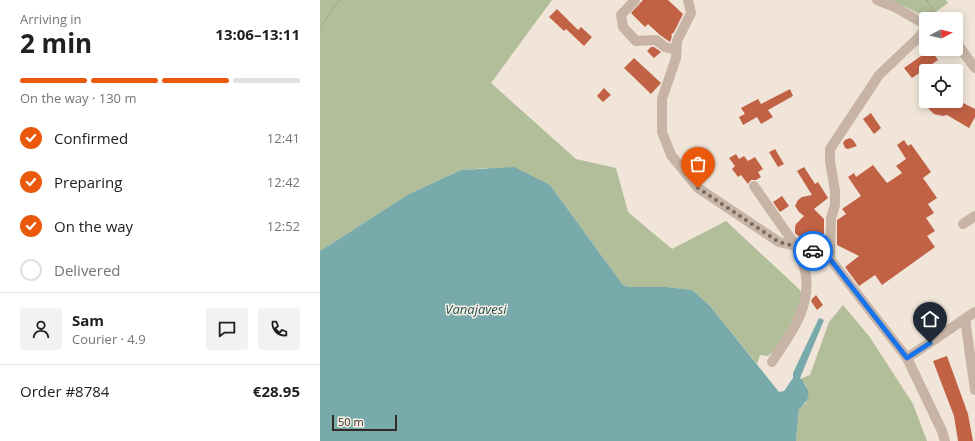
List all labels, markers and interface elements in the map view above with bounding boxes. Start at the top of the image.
text: Arriving in [20,10,82,28]
north arrow [919,12,963,56]
map controls [919,12,963,108]
text: 13:06–13:11 [215,24,300,44]
text: 2 min [20,25,92,61]
button: locate [919,64,963,108]
text: On the way · 130 m [20,89,136,107]
icon: check [20,127,42,149]
text: Confirmed [54,128,128,148]
text: 12:41 [267,129,300,147]
pin [681,147,715,188]
icon: bag [687,153,709,175]
icon: check [20,171,42,193]
text: Preparing [54,172,122,192]
text: 12:42 [267,173,300,191]
icon: check [20,215,42,237]
text: On the way [54,216,133,236]
text: 12:52 [267,217,300,235]
courier [793,231,833,271]
icon: car [802,240,824,262]
text: Delivered [54,260,121,280]
water label: Vanajavesi [445,300,507,318]
pin [913,302,947,343]
button: person [20,308,62,350]
button: chat [206,308,248,350]
button: phone [258,308,300,350]
icon: home [919,308,941,330]
text: Sam [72,310,104,330]
text: Courier · 4.9 [72,330,146,348]
text: Order #8784 [20,381,109,401]
text: €28.95 [253,381,300,401]
scale bar [332,413,397,432]
text: 50 m [338,414,364,429]

